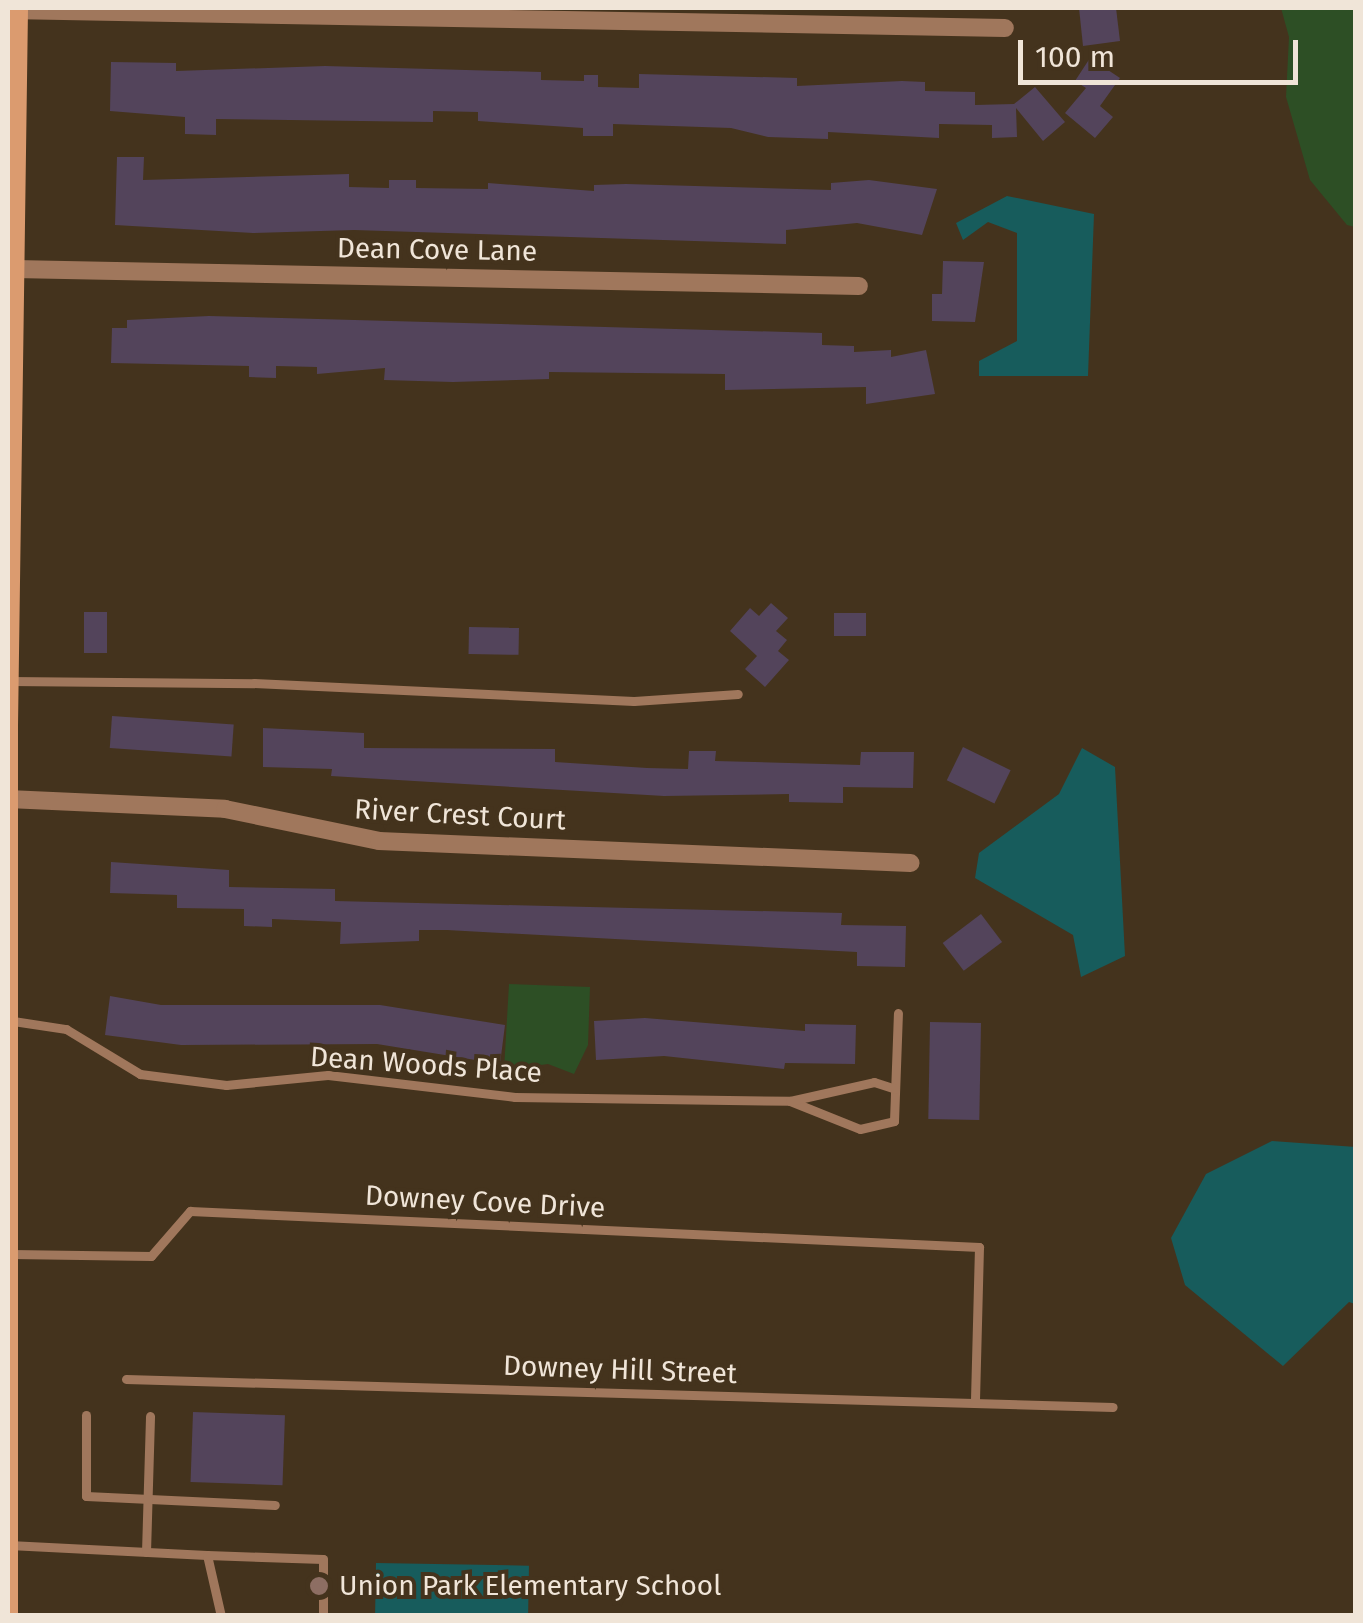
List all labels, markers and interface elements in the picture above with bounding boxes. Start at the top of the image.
scale bar [1023,20,1303,82]
text: 100 m [1035,39,1115,75]
street label: Dean Cove Lane [337,231,537,269]
street label: River Crest Court [353,793,567,837]
street label: Dean Woods Place [309,1040,543,1090]
street label: Downey Cove Drive [364,1179,606,1225]
street label: Downey Hill Street [503,1349,737,1391]
place label: Union Park Elementary School [339,1569,721,1603]
marker: Union Park Elementary School [308,1575,330,1597]

